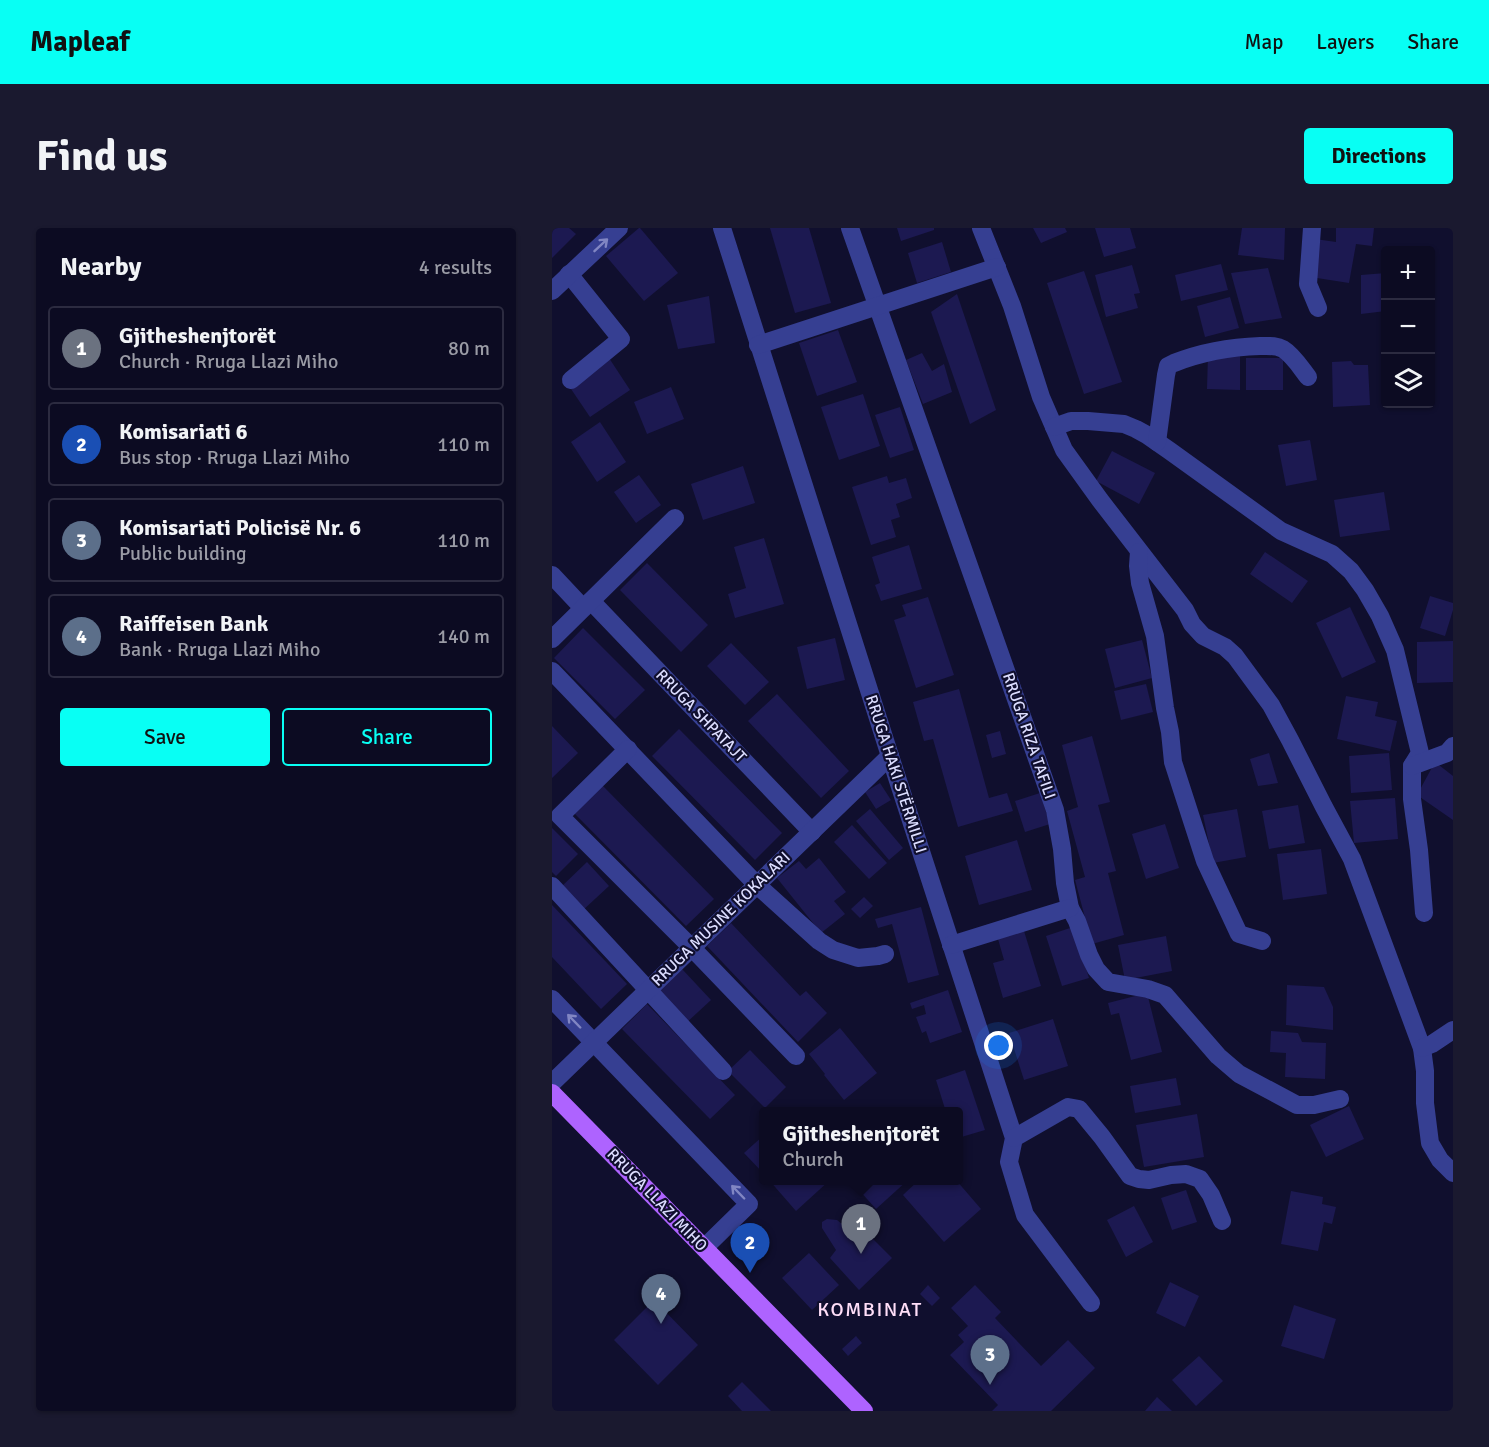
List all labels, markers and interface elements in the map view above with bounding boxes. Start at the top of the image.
text: Mapleaf [30,25,130,59]
text: Map [1245,29,1283,55]
text: Layers [1316,29,1374,55]
text: Share [1407,29,1459,55]
button: Directions [1304,128,1453,184]
text: Find us [36,131,167,182]
one-way arrow [593,238,608,252]
map controls [1381,246,1435,408]
button: + [1381,246,1435,300]
text: Nearby [60,251,141,283]
text: 4 results [419,255,492,280]
button: − [1381,300,1435,354]
text: Gjitheshenjtorët [119,322,276,349]
text: 1 [76,336,87,361]
text: 80 m [448,336,490,361]
text: Church · Rruga Llazi Miho [119,349,338,374]
button: layers [1381,354,1435,408]
text: Komisariati 6 [119,418,248,445]
text: 2 [76,432,87,457]
text: 110 m [437,432,490,457]
text: Bus stop · Rruga Llazi Miho [119,445,350,470]
text: Komisariati Policisë Nr. 6 [119,514,361,541]
text: 3 [76,528,87,553]
text: 110 m [437,528,490,553]
text: Public building [119,541,247,566]
text: Raiffeisen Bank [119,610,268,637]
text: 4 [76,624,87,649]
text: 140 m [437,624,490,649]
text: Bank · Rruga Llazi Miho [119,637,320,662]
street label: RRUGA SHPATAJT [652,665,751,767]
street label: RRUGA RIZA TAFILI [998,670,1060,802]
street label: RRUGA HAKI STËRMILLI [861,692,931,856]
button: Save [60,708,270,766]
button: Share [282,708,492,766]
street label: RRUGA MUSINE KOKALARI [647,847,795,991]
one-way arrow [566,1014,581,1029]
your location [984,1031,1013,1060]
popup [759,1107,963,1185]
text: Gjitheshenjtorët [782,1120,940,1147]
street label: RRUGA LLAZI MIHO [603,1144,711,1256]
text: Church [782,1147,844,1172]
one-way arrow [731,1185,745,1200]
pin: 1 [842,1204,880,1254]
pin: 2 [730,1224,770,1273]
pin: 4 [642,1274,680,1324]
district label: KOMBINAT [817,1297,923,1322]
pin: 3 [970,1336,1010,1385]

